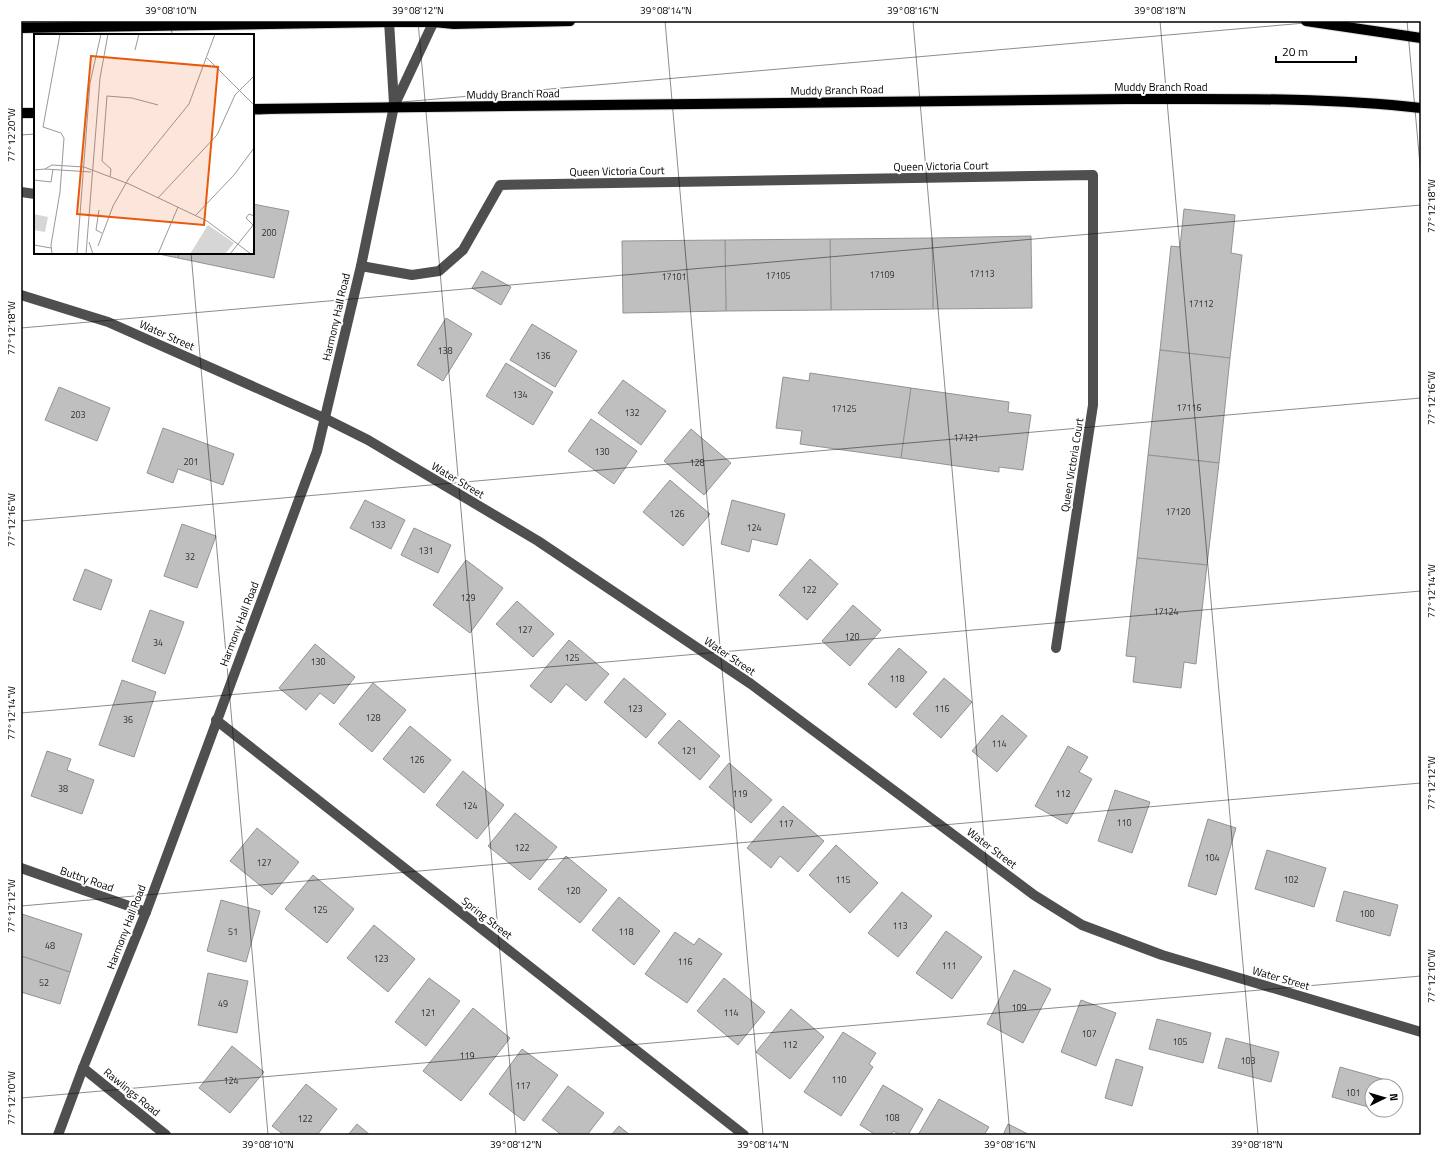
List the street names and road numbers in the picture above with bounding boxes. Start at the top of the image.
street label: Muddy Branch Road [1114,79,1208,95]
street label: Muddy Branch Road [790,81,884,99]
street label: Muddy Branch Road [466,85,560,103]
street label: Queen Victoria Court [893,157,989,175]
street label: Queen Victoria Court [569,162,665,180]
street label: Harmony Hall Road [318,271,354,362]
street label: Water Street [137,316,197,354]
street label: Queen Victoria Court [1057,417,1087,513]
street label: Water Street [429,458,488,502]
street label: Harmony Hall Road [215,579,263,669]
street label: Water Street [701,633,759,679]
street label: Water Street [964,824,1021,872]
street label: Buttry Road [58,862,116,896]
street label: Harmony Hall Road [102,882,150,972]
street label: Spring Street [458,893,516,943]
street label: Water Street [1250,962,1312,994]
street label: Rawlings Road [100,1064,164,1120]

